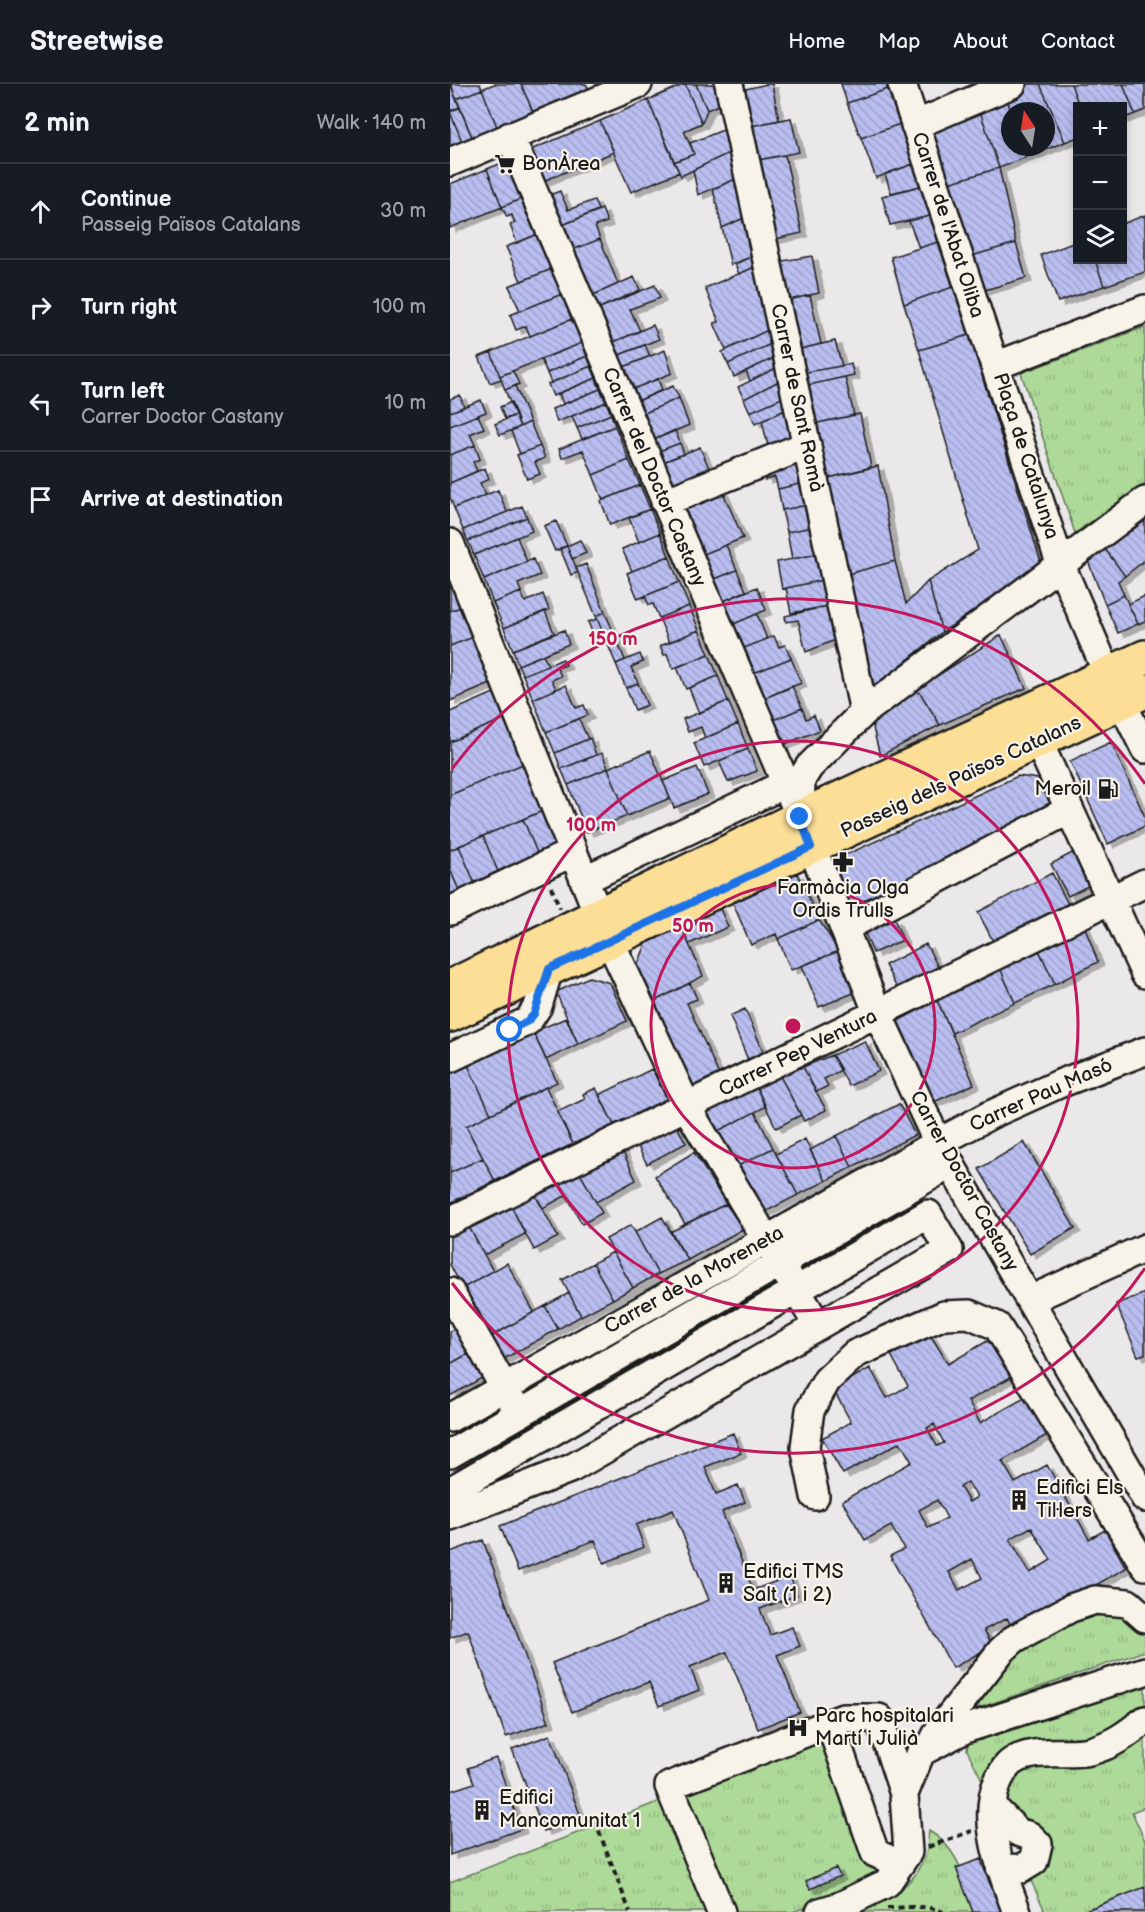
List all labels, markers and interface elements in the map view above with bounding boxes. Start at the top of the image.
text: Streetwise [30,25,163,58]
text: Home [788,29,845,54]
text: Map [878,29,920,54]
text: About [953,29,1008,54]
text: Contact [1041,29,1115,54]
north arrow [1001,102,1055,156]
map controls [1073,102,1127,264]
button: + [1073,102,1127,156]
text: 2 min [24,108,90,139]
text: Walk · 140 m [317,111,426,135]
street label: Carrer de l'Abat Oliba [907,129,989,321]
place label: BonÀrea [522,151,601,176]
supermarket icon: BonÀrea [493,152,517,176]
button: − [1073,156,1127,210]
text: Continue [81,186,171,213]
icon: ahead [24,195,57,228]
text: 30 m [380,199,426,223]
button: layers [1073,210,1127,264]
text: Passeig Països Catalans [81,213,301,237]
icon: right [24,291,57,324]
text: Turn right [81,294,177,321]
text: 100 m [373,295,426,319]
street label: Carrer de Sant Romà [765,302,829,494]
street label: Carrer del Doctor Castany [597,364,711,590]
street label: Plaça de Catalunya [988,370,1064,542]
text: Turn left [81,378,165,405]
icon: left [24,387,57,420]
text: 10 m [385,391,426,415]
text: Carrer Doctor Castany [81,405,284,429]
icon: arrive [24,483,57,516]
text: Arrive at destination [81,486,283,513]
text: 150 m [588,629,638,650]
street label: Passeig dels Països Catalans [837,711,1085,843]
place label: Meroil [1035,777,1091,801]
fuel station icon: Meroil [1096,777,1120,801]
route end [786,803,812,829]
text: 100 m [566,815,616,836]
pharmacy icon: Farmàcia Olga Ordis Trulls [831,850,855,874]
place label: Farmàcia Olga Ordis Trulls [777,876,909,923]
text: 50 m [672,916,714,937]
street label: Carrer Pep Ventura [715,1004,881,1102]
route start [496,1016,522,1042]
centre of rings [783,1016,803,1036]
street label: Carrer Pau Masó [966,1053,1116,1137]
street label: Carrer Doctor Castany [904,1087,1024,1275]
street label: Carrer de la Moreneta [600,1221,788,1339]
place label: Edifici Els Til·lers [1036,1476,1123,1523]
building icon: Edifici Els Til·lers [1007,1488,1031,1512]
place label: Edifici TMS Salt (1 i 2) [743,1560,844,1607]
building icon: Edifici TMS Salt (1 i 2) [714,1571,738,1595]
place label: Parc hospitalari Martí i Julià [815,1704,954,1751]
hospital icon: Parc hospitalari Martí i Julià [786,1716,810,1740]
place label: Edifici Mancomunitat 1 [499,1786,641,1833]
building icon: Edifici Mancomunitat 1 [470,1798,494,1822]

